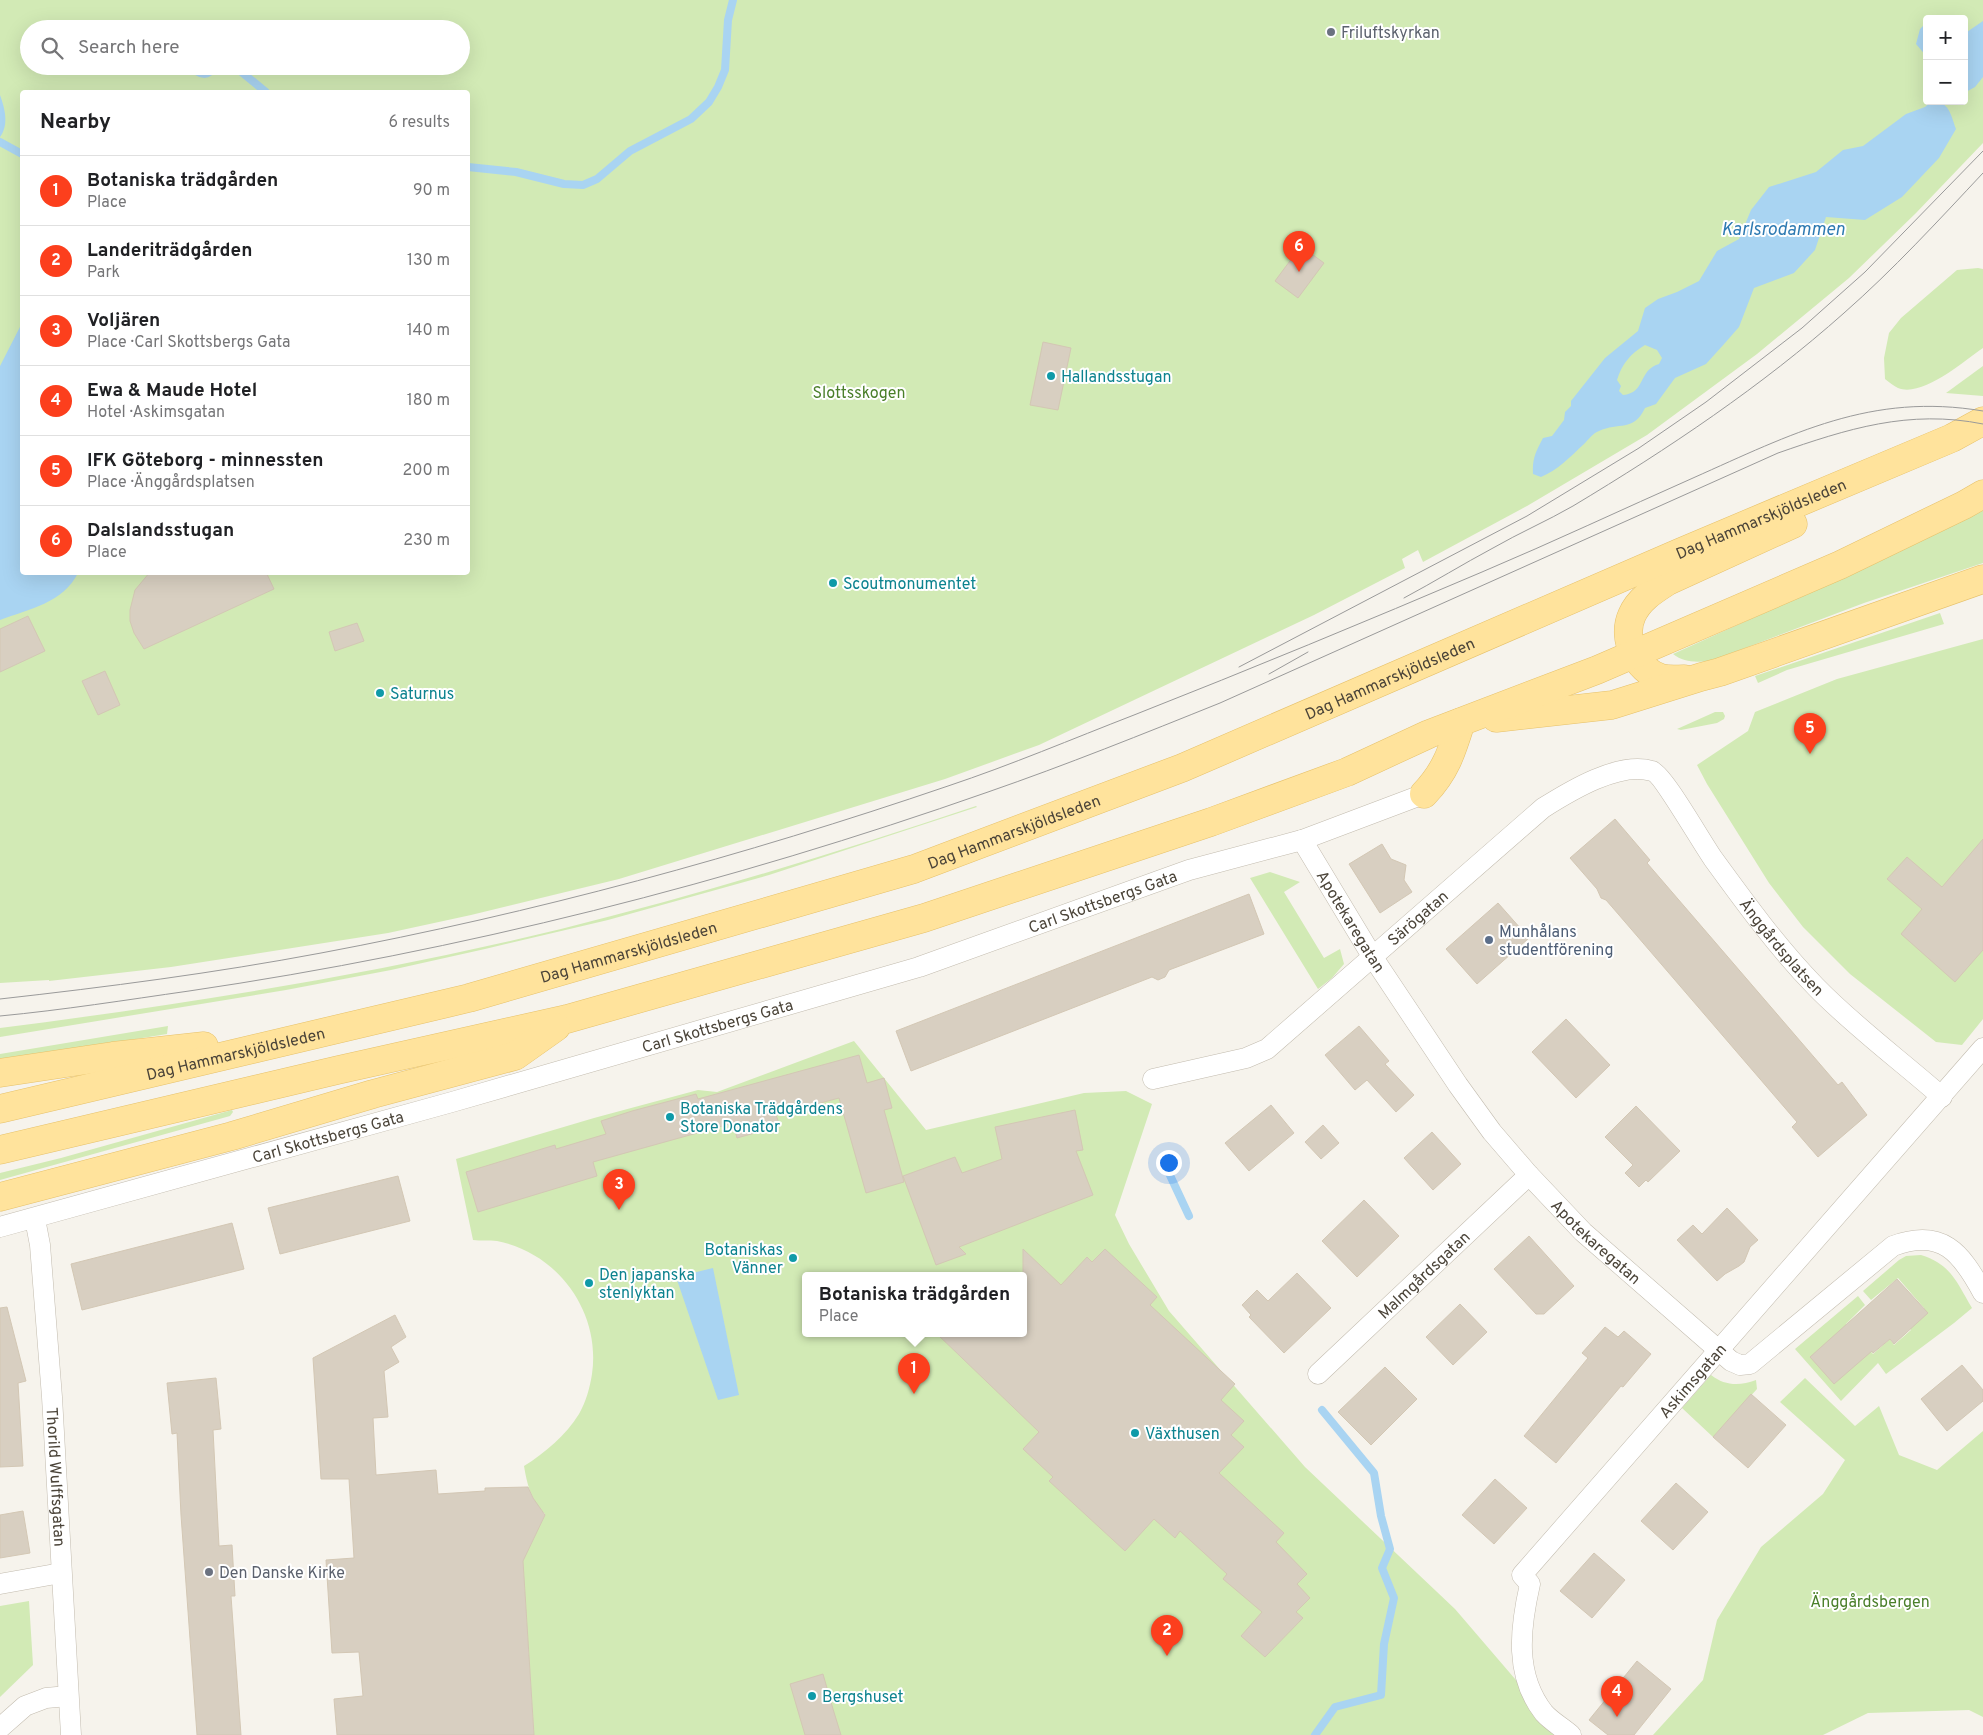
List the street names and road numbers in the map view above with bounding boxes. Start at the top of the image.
street label: Dag Hammarskjöldsleden [1673,476,1850,565]
street label: Dag Hammarskjöldsleden [1302,634,1479,725]
street label: Dag Hammarskjöldsleden [925,792,1104,875]
street label: Carl Skottsbergs Gata [1026,867,1180,939]
street label: Apotekaregatan [1311,868,1388,977]
street label: Särögatan [1384,887,1453,951]
street label: Änggårdsplatsen [1734,895,1827,1001]
street label: Dag Hammarskjöldsleden [538,919,720,989]
street label: Carl Skottsbergs Gata [640,996,796,1059]
street label: Dag Hammarskjöldsleden [145,1024,327,1086]
street label: Carl Skottsbergs Gata [250,1108,406,1169]
street label: Apotekaregatan [1546,1196,1644,1290]
street label: Malmgårdsgatan [1375,1228,1475,1324]
street label: Askimsgatan [1656,1340,1732,1423]
street label: Thorild Wulffsgatan [41,1407,68,1547]

